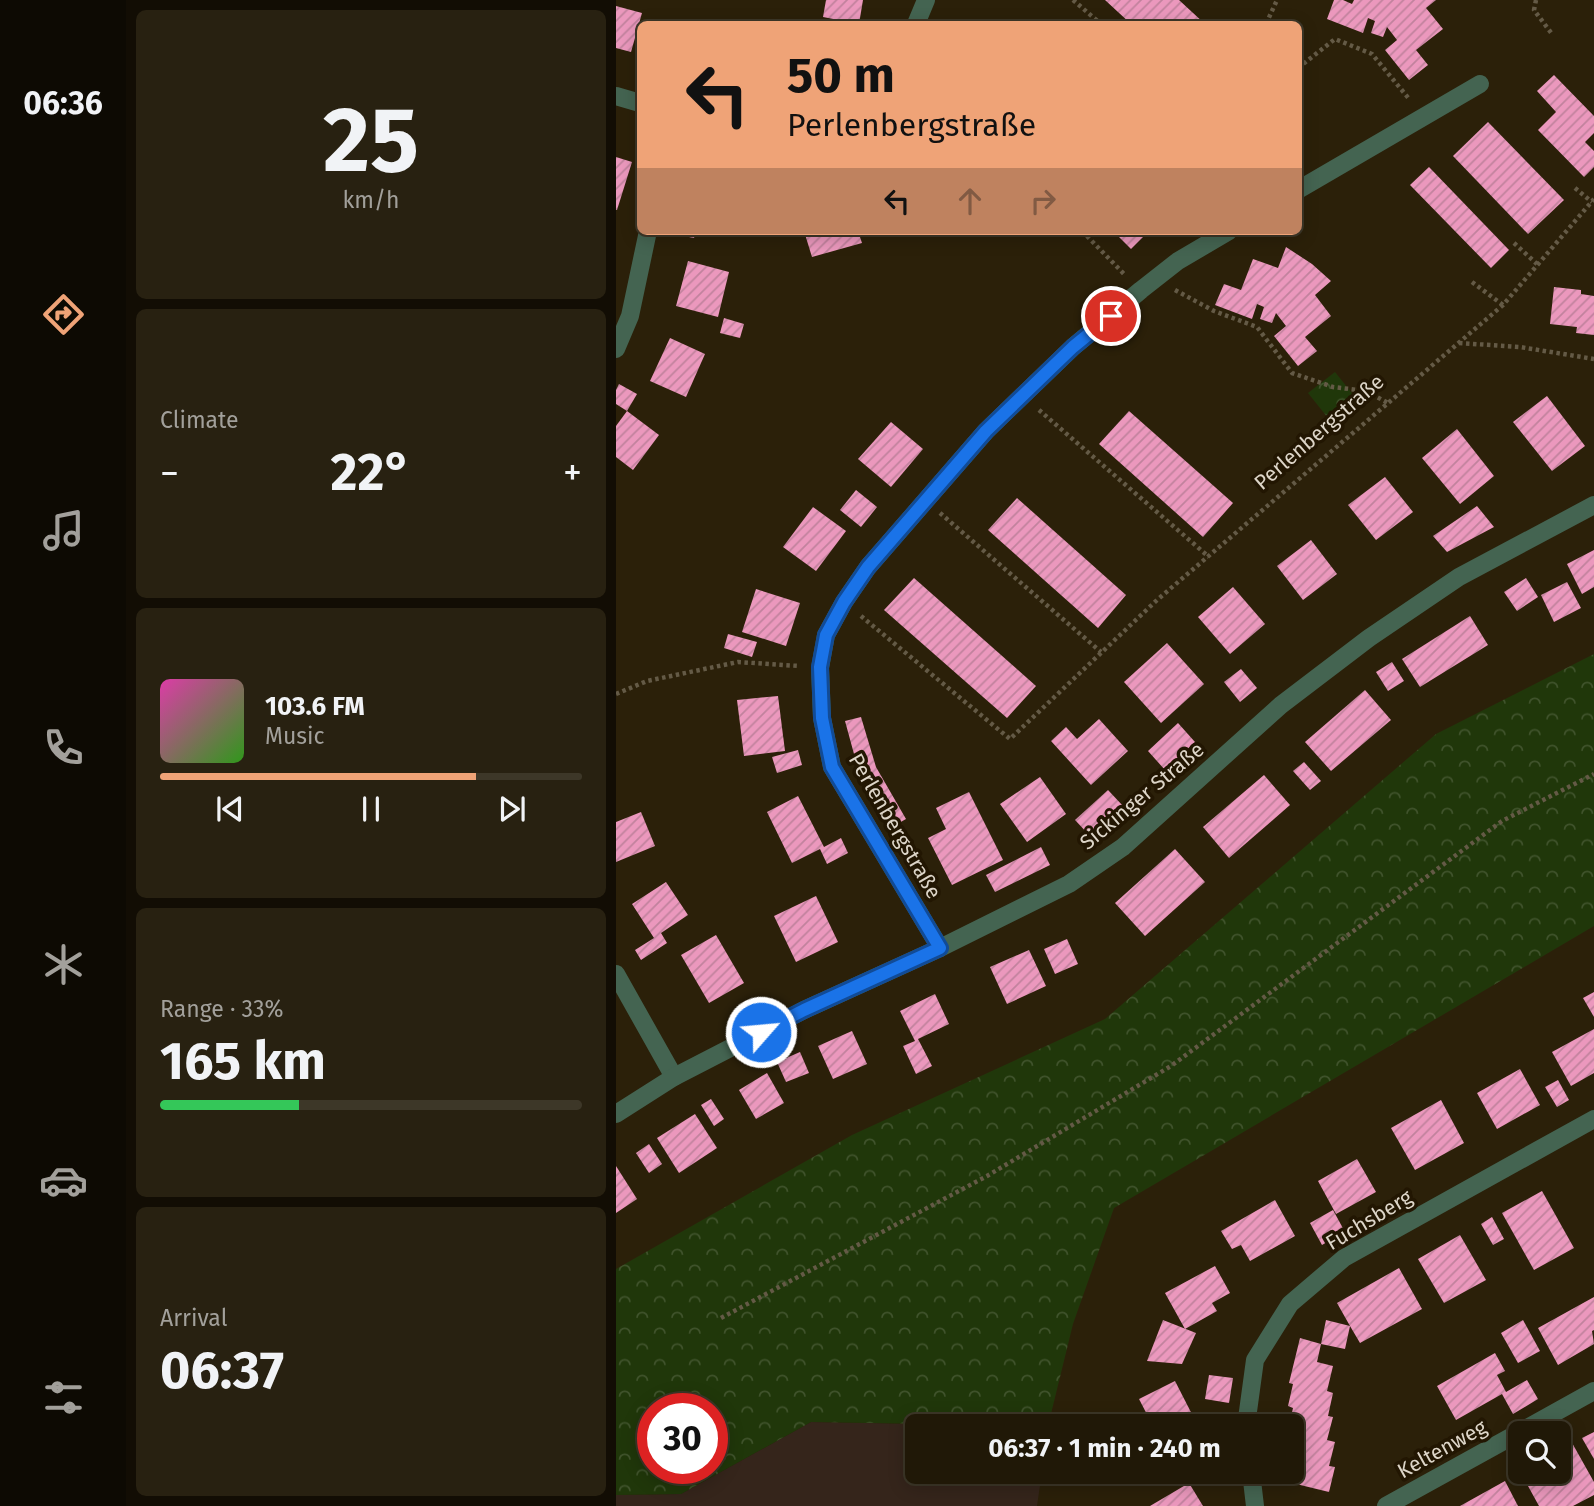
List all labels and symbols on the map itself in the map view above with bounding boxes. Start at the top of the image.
pin [1081,286,1141,346]
street label: Perlenbergstraße [1249,369,1389,495]
street label: Sickinger Straße [1075,737,1209,855]
street label: Perlenbergstraße [843,749,947,903]
position arrow [724,995,798,1069]
street label: Fuchsberg [1321,1184,1417,1256]
speed limit sign: 30 [637,1393,728,1484]
street label: Keltenweg [1393,1414,1491,1484]

